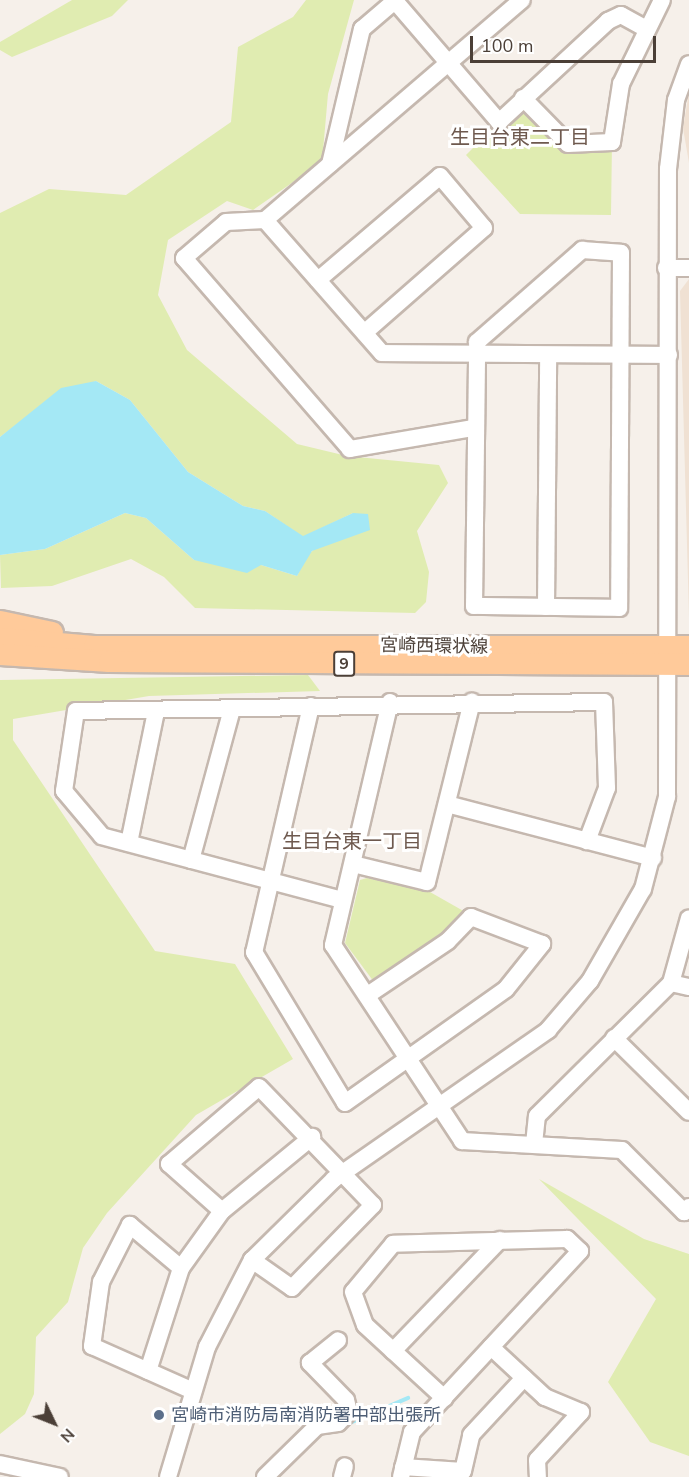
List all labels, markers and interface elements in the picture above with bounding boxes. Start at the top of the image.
scale bar [473,24,659,62]
text: 100 m [481,34,533,58]
district label: 生目台東二丁目 [450,125,590,149]
street label: 宮崎西環状線 [380,634,488,658]
road number: 9 [332,651,356,677]
district label: 生目台東一丁目 [282,829,422,853]
north arrow [24,1393,84,1453]
place label: 宮崎市消防局南消防署中部出張所 [171,1404,441,1426]
marker: 宮崎市消防局南消防署中部出張所 [152,1408,166,1422]
text: N [55,1423,79,1447]

